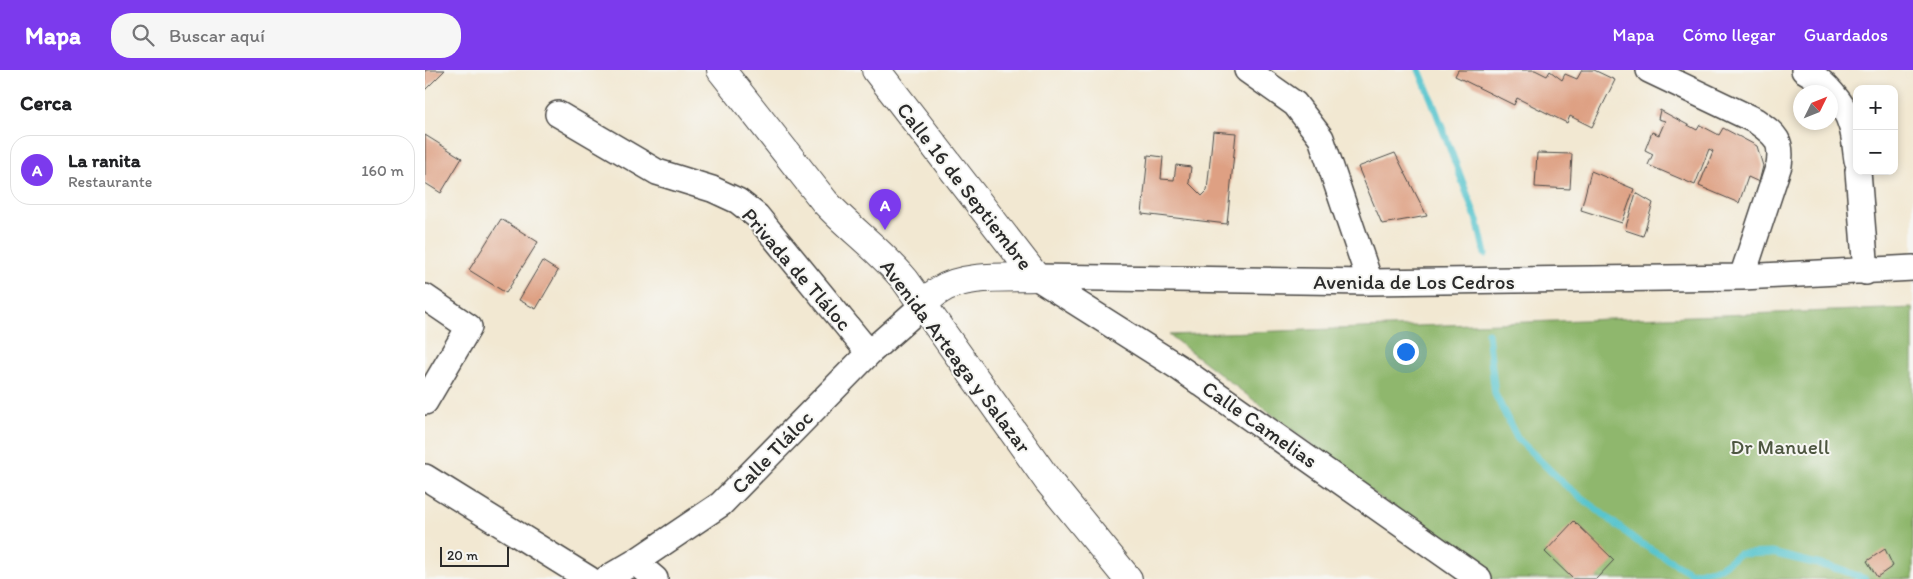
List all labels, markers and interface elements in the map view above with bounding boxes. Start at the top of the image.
search box [111,13,461,58]
text: Mapa [25,21,81,50]
icon: search [129,21,157,49]
text: Buscar aquí [169,24,265,47]
text: Mapa [1613,24,1654,46]
text: Cómo llegar [1682,24,1776,46]
text: Guardados [1804,24,1888,46]
north arrow [1793,85,1838,130]
map controls [1853,85,1898,175]
button: + [1853,85,1898,130]
text: Cerca [20,90,72,115]
street label: Calle 16 de Septiembre [892,97,1038,275]
button: − [1853,130,1898,175]
text: La ranita [68,149,141,172]
text: A [32,161,42,180]
text: 160 m [361,161,404,180]
text: Restaurante [68,172,152,191]
pin: A [869,189,901,230]
street label: Privada de Tláloc [737,203,857,335]
street label: Avenida Arteaga y Salazar [875,254,1037,458]
street label: Avenida de Los Cedros [1313,269,1515,294]
your location [1393,339,1419,365]
street label: Calle Camelias [1198,375,1322,473]
street label: Calle Tláloc [726,405,818,499]
park label: Dr Manuell [1730,434,1830,459]
scale bar [440,544,509,567]
text: 20 m [447,547,478,564]

